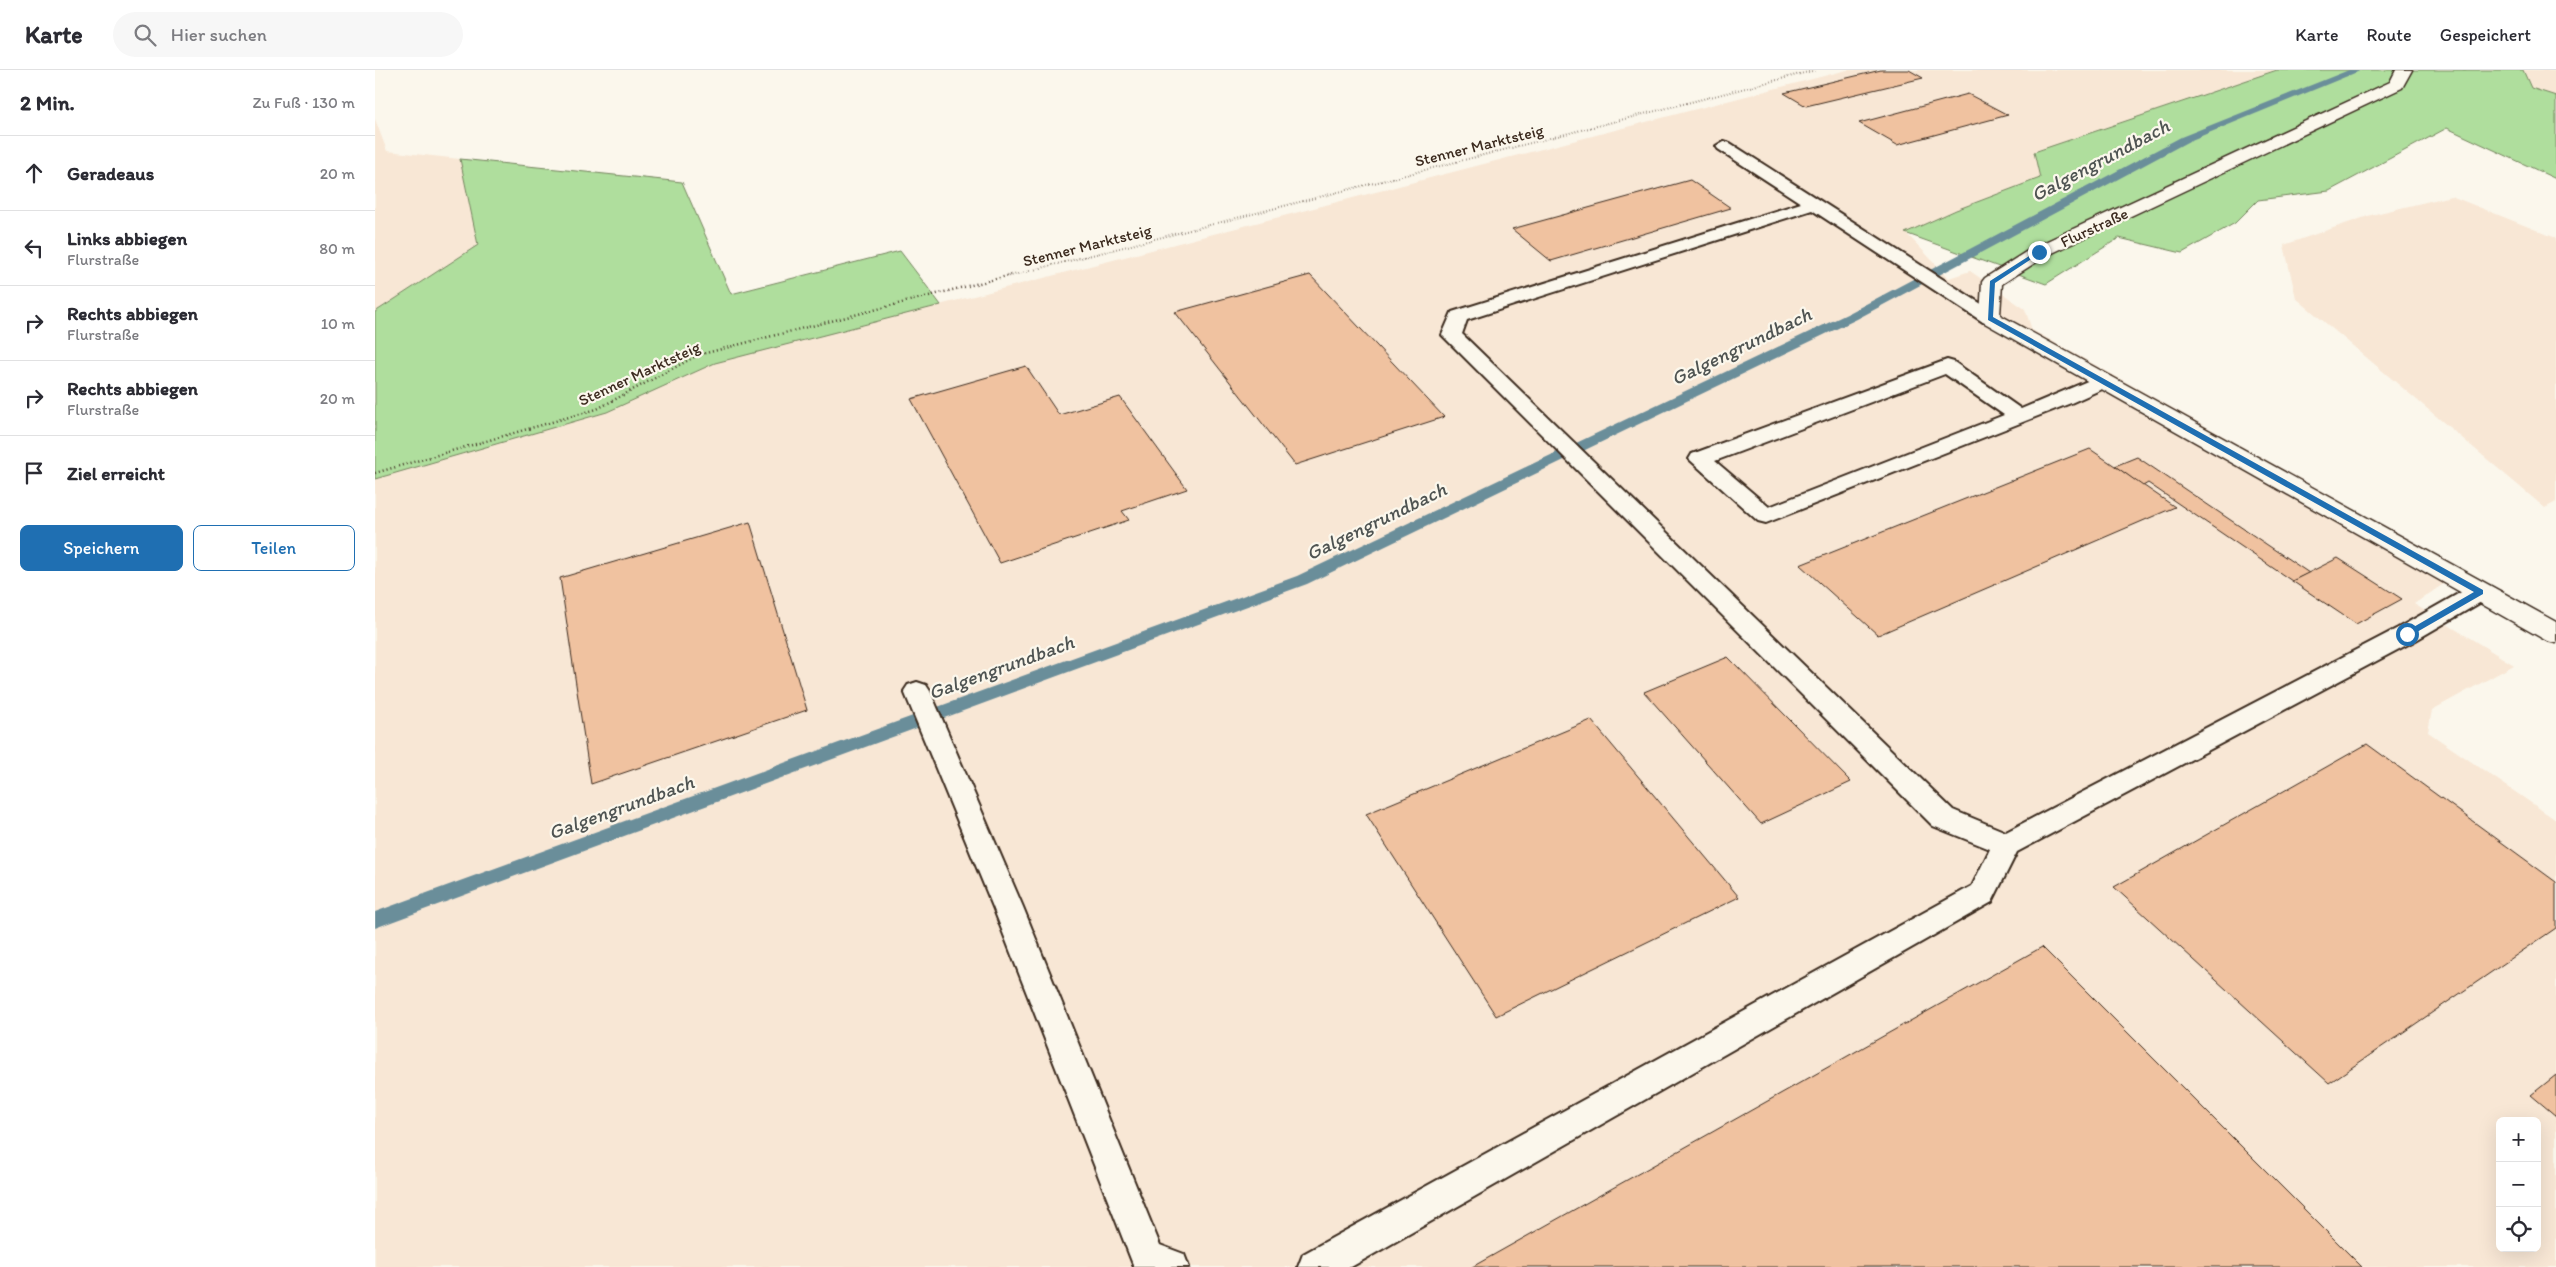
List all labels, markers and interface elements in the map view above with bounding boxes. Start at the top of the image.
search box [113,12,463,57]
text: Karte [25,20,83,49]
icon: search [131,21,159,49]
text: Hier suchen [171,23,267,46]
text: Karte [2295,24,2338,46]
text: Route [2366,24,2412,46]
text: Gespeichert [2440,24,2531,46]
text: 2 Min. [20,90,75,115]
text: Zu Fuß · 130 m [253,93,355,112]
water label: Galgengrundbach [2027,113,2173,207]
street label: Stenner Marktsteig [1413,120,1546,171]
icon: ahead [20,159,48,187]
text: Geradeaus [67,162,154,185]
text: 20 m [320,164,355,183]
street label: Flurstraße [2057,203,2131,251]
street label: Stenner Marktsteig [1021,220,1154,271]
text: Links abbiegen [67,227,187,250]
icon: left [20,234,48,262]
text: 80 m [319,239,355,258]
route end [2028,241,2051,264]
text: Flurstraße [67,250,139,269]
text: Rechts abbiegen [67,302,198,325]
water label: Galgengrundbach [1667,302,1815,390]
icon: right [20,309,48,337]
text: 10 m [321,314,355,333]
text: Flurstraße [67,325,139,344]
street label: Stenner Marktsteig [575,337,704,410]
text: Rechts abbiegen [67,377,198,400]
icon: right [20,384,48,412]
text: 20 m [320,389,355,408]
text: Flurstraße [67,400,139,419]
icon: arrive [20,459,48,487]
text: Ziel erreicht [67,462,165,485]
water label: Galgengrundbach [1302,477,1450,565]
button: Speichern [20,525,183,571]
button: Teilen [193,525,355,571]
route start [2396,623,2419,646]
water label: Galgengrundbach [925,629,1077,704]
water label: Galgengrundbach [545,769,697,844]
map controls [2496,1117,2541,1252]
button: + [2496,1117,2541,1162]
button: − [2496,1162,2541,1207]
button: locate [2496,1207,2541,1252]

